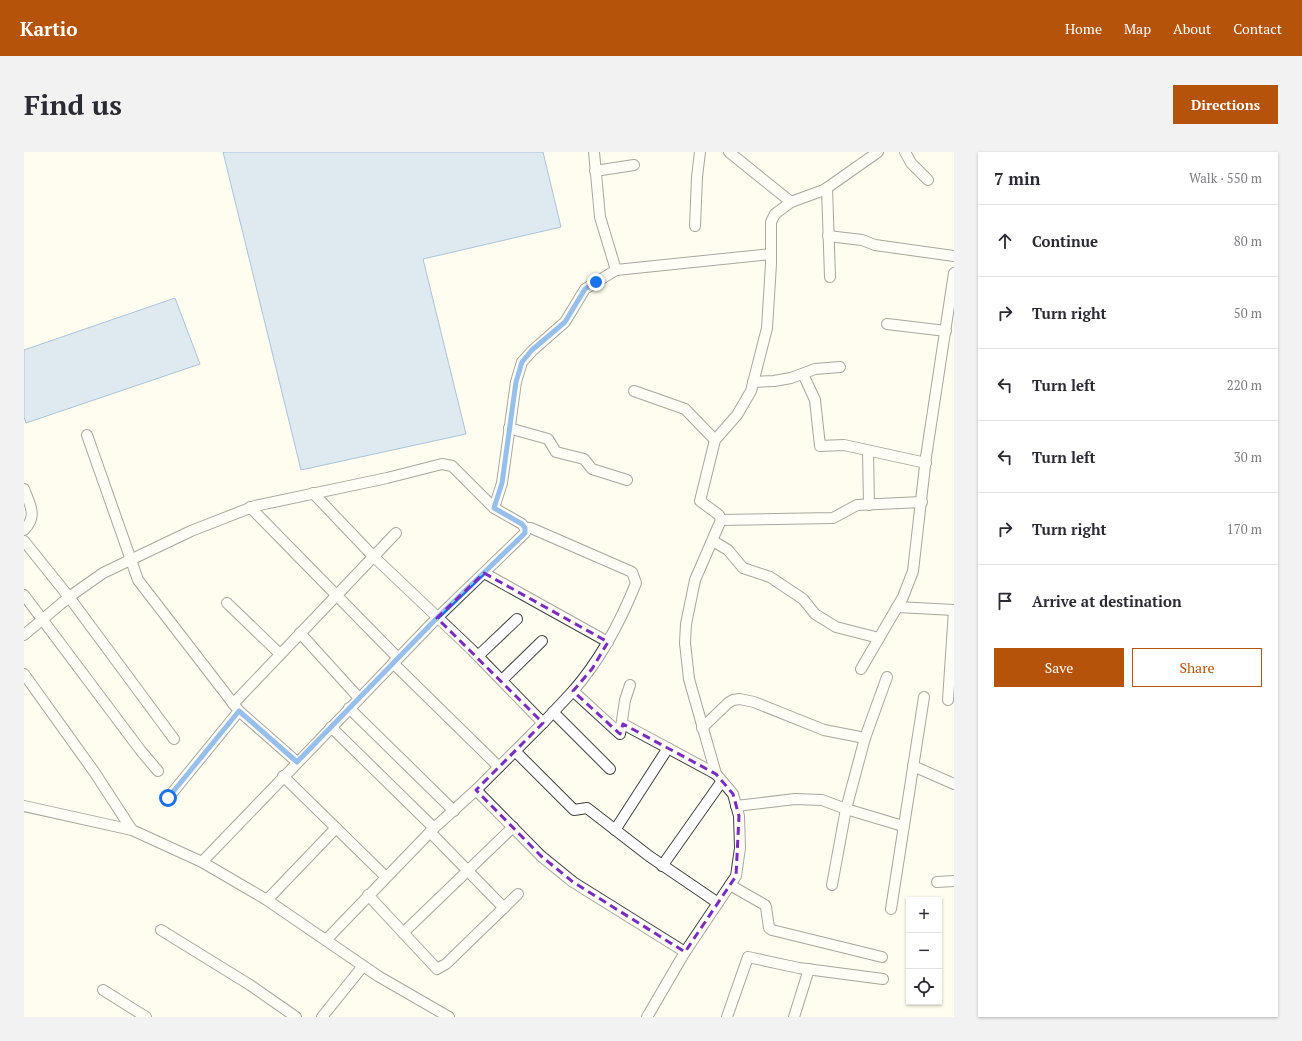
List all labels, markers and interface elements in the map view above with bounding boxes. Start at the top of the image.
text: Kartio [20,16,77,41]
text: Home [1065,19,1102,38]
text: Map [1124,19,1151,38]
text: About [1173,19,1211,38]
text: Contact [1233,19,1282,38]
button: Directions [1173,85,1278,124]
text: Find us [24,86,122,123]
text: 7 min [994,167,1041,190]
text: Walk · 550 m [1189,169,1262,187]
icon: ahead [994,230,1016,252]
text: Continue [1032,231,1098,251]
text: 80 m [1234,232,1262,250]
route end [587,273,605,291]
icon: right [994,302,1016,324]
text: Turn right [1032,303,1107,323]
text: 50 m [1234,304,1262,322]
icon: left [994,374,1016,396]
text: Turn left [1032,375,1096,395]
text: 220 m [1227,376,1262,394]
icon: left [994,446,1016,468]
text: Turn left [1032,447,1096,467]
text: 30 m [1234,448,1262,466]
icon: right [994,518,1016,540]
text: Turn right [1032,519,1107,539]
text: 170 m [1227,520,1262,538]
icon: arrive [994,590,1016,612]
text: Arrive at destination [1032,591,1182,611]
button: Save [994,648,1124,687]
button: Share [1132,648,1262,687]
route start [159,789,177,807]
map controls [906,897,942,1005]
button: + [906,897,942,933]
button: − [906,933,942,969]
button: locate [906,969,942,1005]

